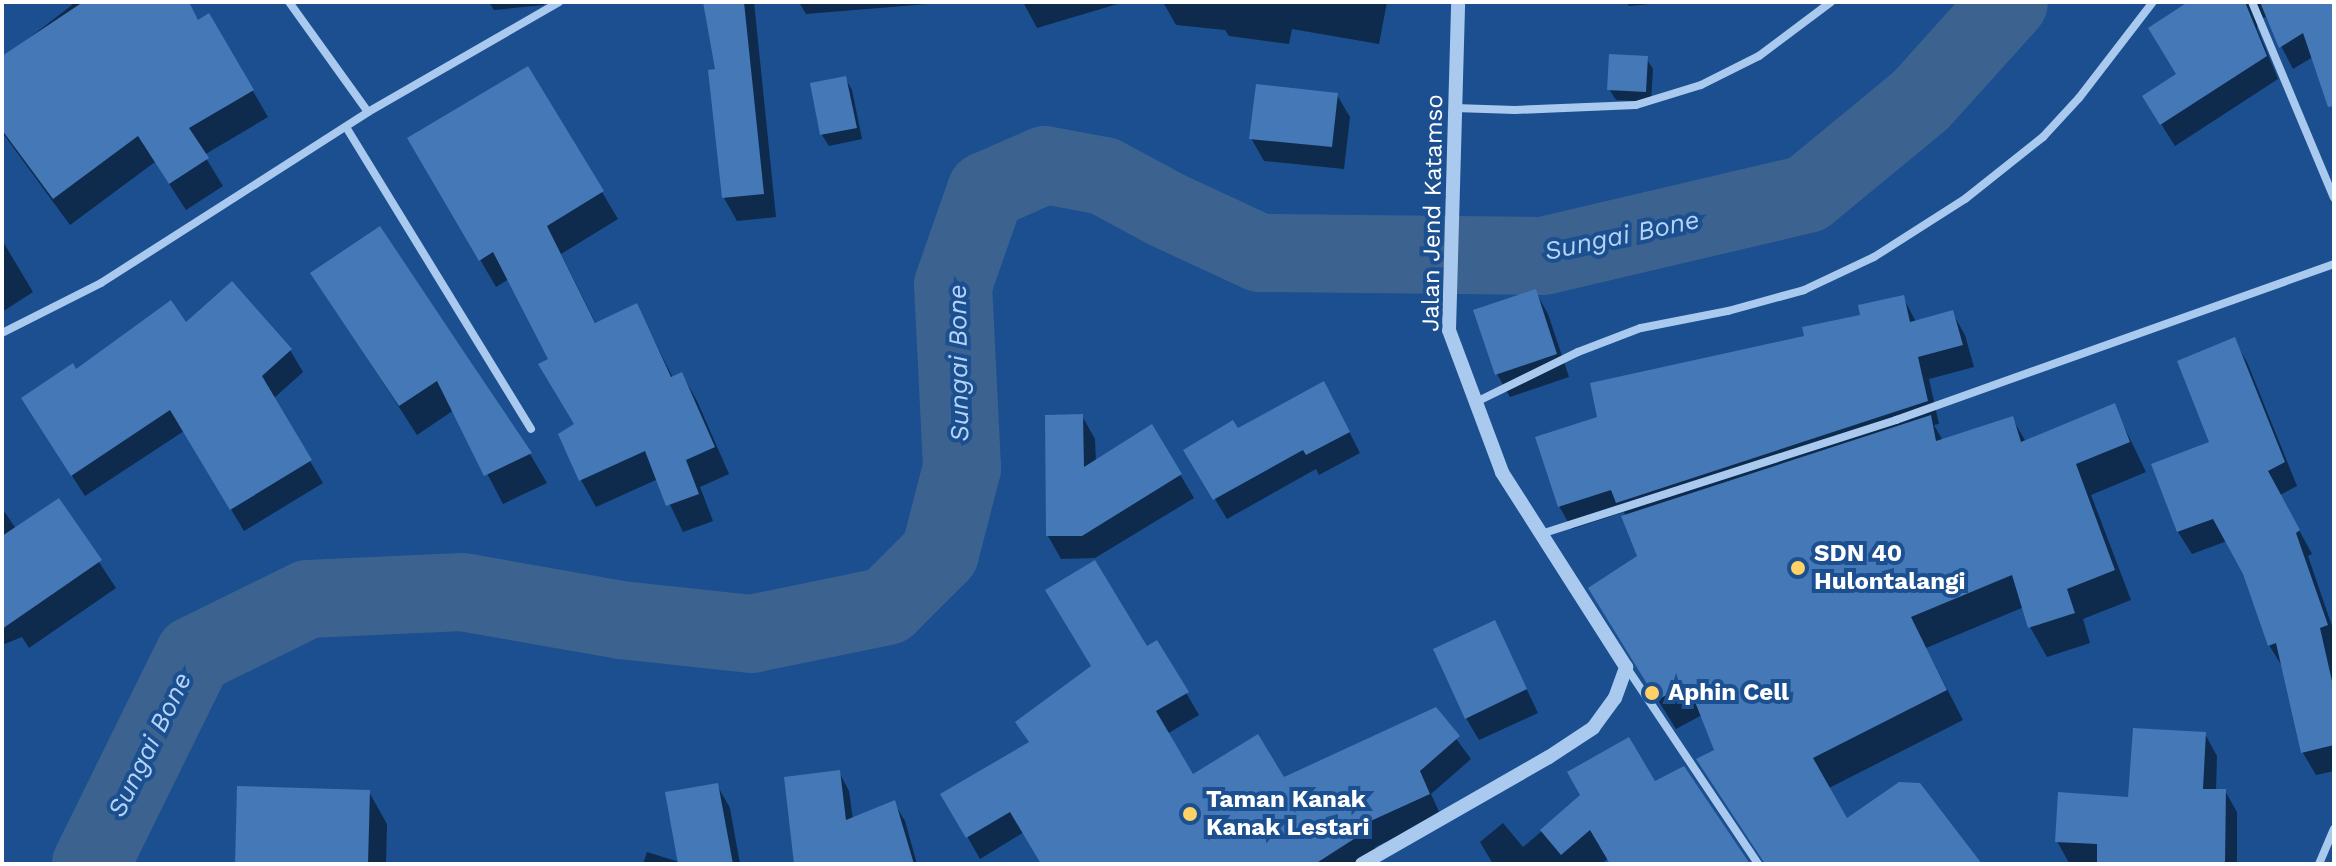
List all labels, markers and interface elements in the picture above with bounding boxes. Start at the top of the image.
street label: Jalan Jend Katamso [1417,94,1449,332]
water label: Sungai Bone [1542,204,1702,268]
water label: Sungai Bone [942,284,976,442]
place label: SDN 40 Hulontalangi [1814,540,1965,596]
marker: SDN 40 Hulontalangi [1789,559,1807,577]
water label: Sungai Bone [101,667,199,823]
place label: Aphin Cell [1668,679,1789,707]
marker: Aphin Cell [1643,684,1661,702]
place label: Taman Kanak Kanak Lestari [1206,786,1370,842]
marker: Taman Kanak Kanak Lestari [1181,805,1199,823]

